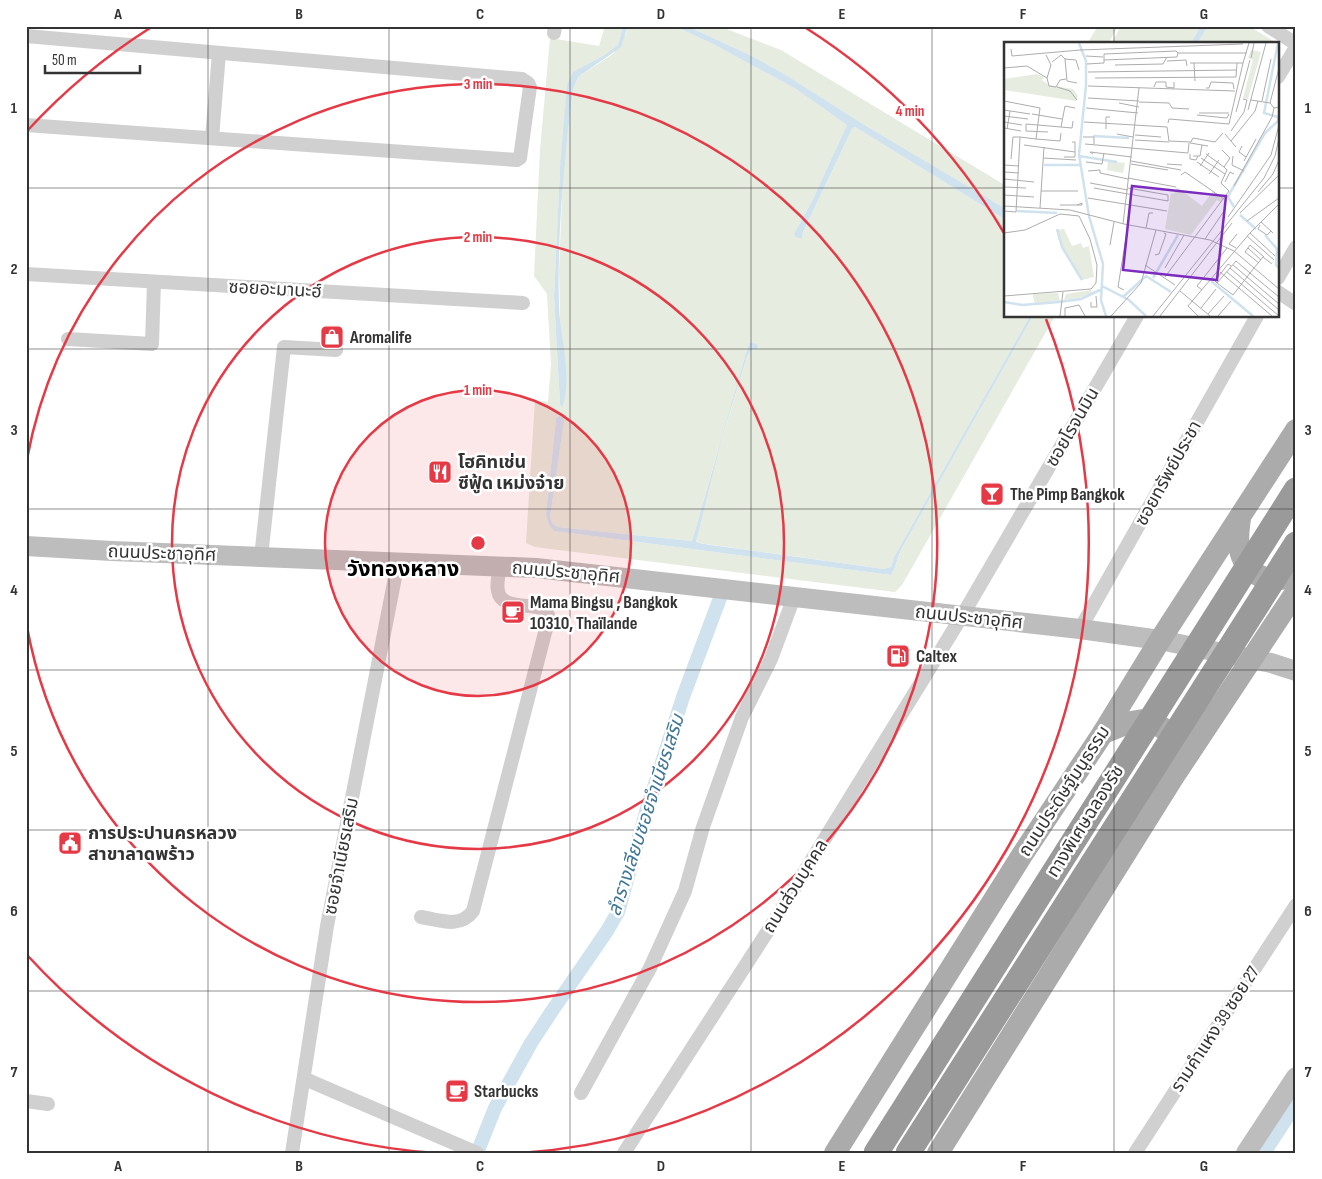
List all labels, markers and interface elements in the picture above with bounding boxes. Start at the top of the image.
text: A [113,5,122,24]
text: B [295,5,303,24]
text: C [476,5,484,24]
text: D [657,5,665,24]
text: E [839,5,846,24]
text: F [1020,5,1027,24]
text: G [1200,5,1208,24]
scale bar [45,42,140,74]
inset map [1004,42,1280,318]
text: 50 m [52,51,77,70]
text: 3 min [464,75,492,94]
text: 1 [11,99,18,118]
text: 1 [1305,99,1312,118]
text: 4 min [896,102,924,121]
text: 2 min [464,228,492,247]
text: 2 [10,260,18,279]
text: 2 [1304,260,1312,279]
street label: ซอยอะมานะฮ์ [228,277,322,302]
shop icon: Aromalife [319,324,345,350]
place label: Aromalife [349,327,412,348]
text: 1 min [464,381,492,400]
street label: ซอยโรจนมิน [1041,384,1103,471]
street label: ซอยทรัพย์ประชา [1131,417,1206,529]
text: 3 [10,421,18,440]
text: 3 [1304,421,1312,440]
place label: โฮคิทเช่น ซีฟู้ด เหม่งจ๋าย [458,452,564,494]
restaurant icon: โฮคิทเช่น ซีฟู้ด เหม่งจ๋าย [427,459,453,485]
bar icon: The Pimp Bangkok [979,481,1005,507]
place label: The Pimp Bangkok [1010,484,1125,505]
centre of rings [469,534,487,552]
street label: ถนนประชาอุทิศ [107,541,217,566]
district label: วังทองหลาง [347,556,459,583]
street label: ถนนประชาอุทิศ [511,557,621,588]
text: 4 [10,581,18,600]
text: 4 [1304,581,1312,600]
place label: Mama Bingsu , Bangkok 10310, Thaïlande [530,592,678,634]
cafe icon: Mama Bingsu , Bangkok 10310, Thaïlande [500,599,526,625]
street label: ถนนประชาอุทิศ [914,601,1024,634]
fuel station icon: Caltex [885,643,911,669]
place label: Caltex [916,646,957,667]
water label: ลำรางเลียบซอยจำเนียรเสริม [603,711,690,919]
street label: ถนนประดิษฐ์มนูธรรม [1014,722,1115,861]
text: 5 [10,742,18,761]
text: 5 [1304,742,1312,761]
street label: ทางพิเศษฉลองรัช [1043,761,1128,881]
street label: ซอยจำเนียรเสริม [320,796,363,916]
place label: การประปานครหลวง สาขาลาดพร้าว [88,823,237,865]
public building icon: การประปานครหลวง สาขาลาดพร้าว [57,830,83,856]
street label: ถนนส่วนบุคคล [758,836,833,937]
text: 6 [10,902,18,921]
text: 6 [1304,902,1312,921]
street label: รามคำแหง 39 ซอย 27 [1167,962,1264,1096]
text: 7 [11,1063,18,1082]
text: 7 [1305,1063,1312,1082]
cafe icon: Starbucks [444,1078,470,1104]
place label: Starbucks [474,1081,539,1102]
text: A [113,1157,122,1176]
text: B [295,1157,303,1176]
text: C [476,1157,484,1176]
text: D [657,1157,665,1176]
text: E [839,1157,846,1176]
text: F [1020,1157,1027,1176]
text: G [1200,1157,1208,1176]

